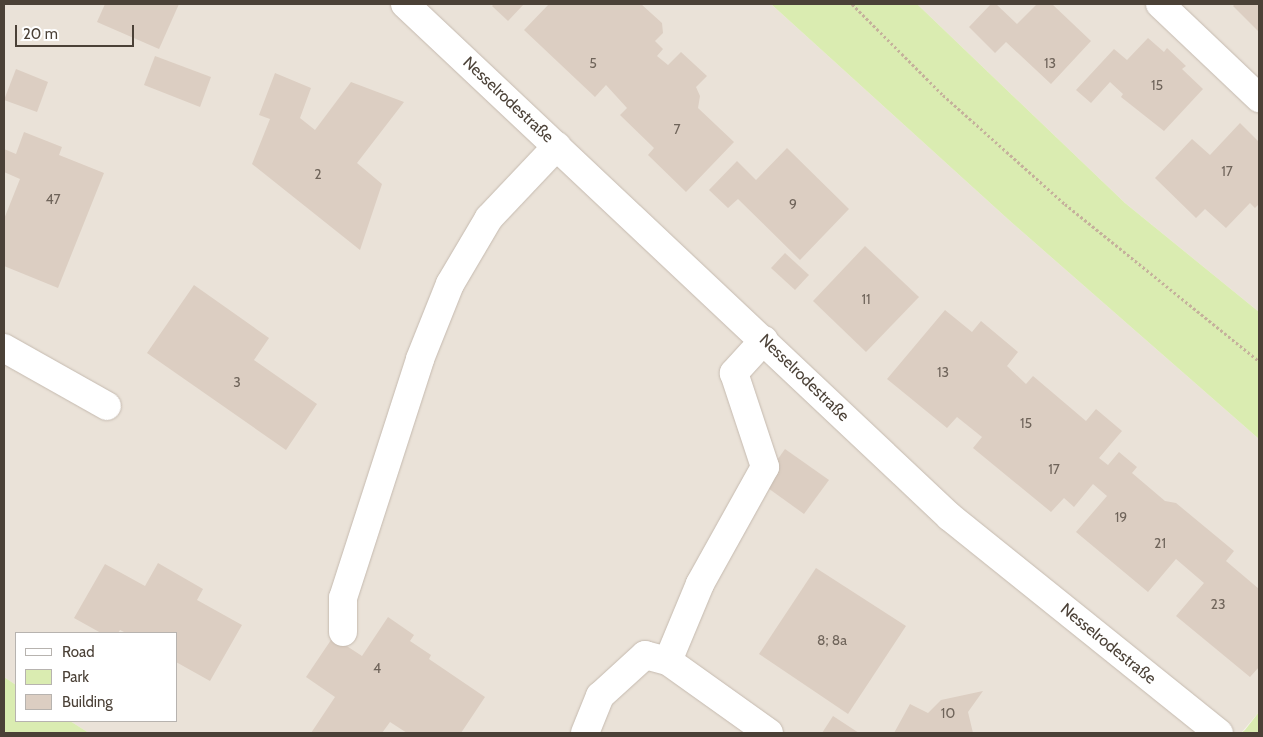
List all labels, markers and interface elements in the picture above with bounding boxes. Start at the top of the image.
scale bar [18,15,136,47]
text: 20 m [23,25,58,43]
street label: Nesselrodestraße [459,53,557,147]
house number: 5 [589,55,597,71]
house number: 13 [1044,55,1056,71]
house number: 15 [1151,77,1163,93]
house number: 7 [673,121,681,137]
house number: 17 [1221,163,1233,179]
house number: 2 [314,166,322,182]
house number: 47 [45,191,61,207]
house number: 9 [789,196,797,212]
house number: 11 [861,291,871,307]
street label: Nesselrodestraße [755,330,853,426]
house number: 13 [937,364,949,380]
house number: 3 [233,374,241,390]
house number: 15 [1020,415,1032,431]
house number: 17 [1048,461,1060,477]
house number: 19 [1115,509,1127,525]
house number: 21 [1154,535,1166,551]
house number: 23 [1211,596,1225,612]
street label: Nesselrodestraße [1056,600,1160,688]
legend [15,632,178,722]
house number: 8; 8a [817,632,847,648]
text: Road [62,643,95,661]
house number: 4 [373,660,381,676]
text: Park [62,668,89,686]
text: Building [62,693,113,711]
house number: 10 [941,705,955,721]

